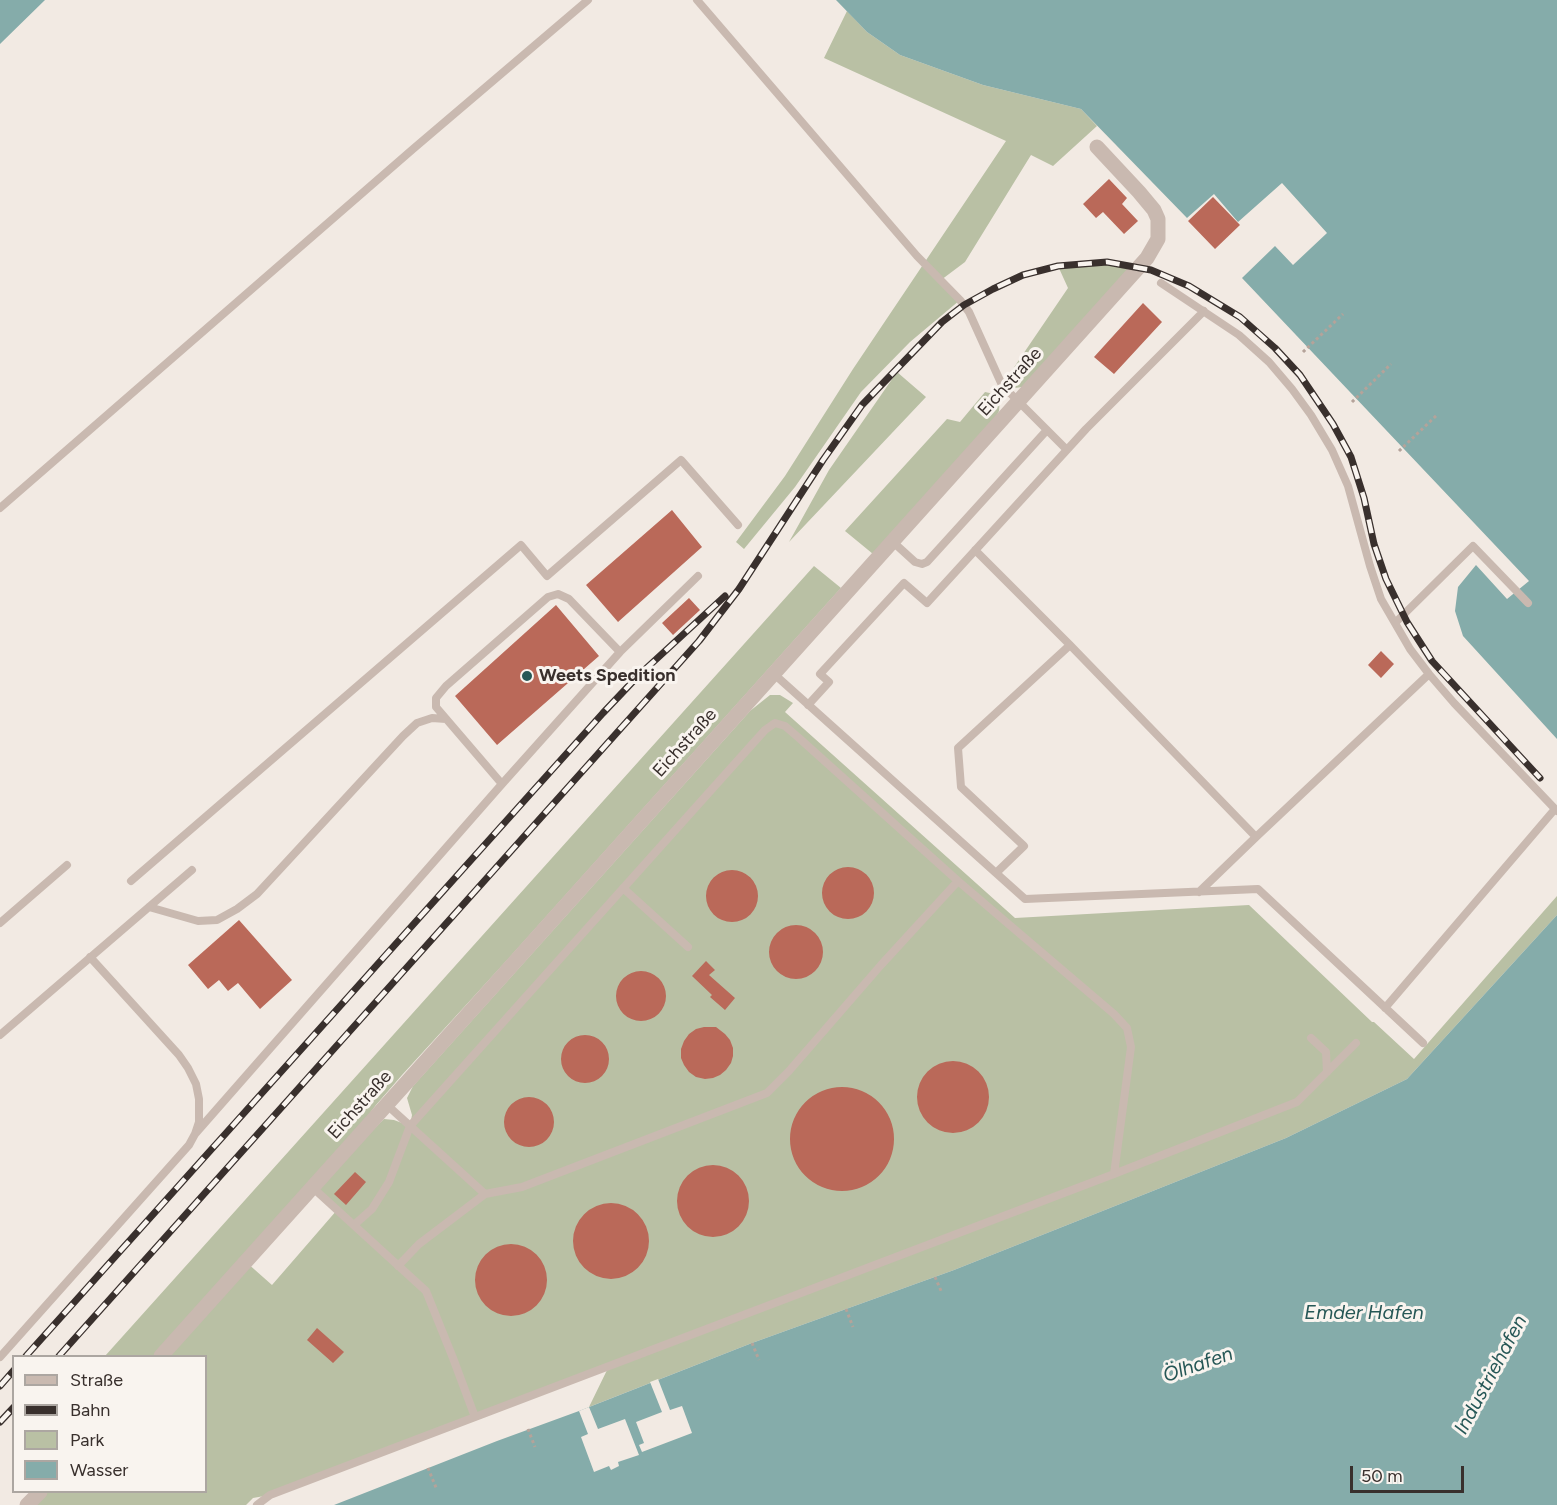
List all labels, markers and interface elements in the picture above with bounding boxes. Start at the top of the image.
street label: Eichstraße [974,343,1046,421]
place label: Weets Spedition [539,665,676,687]
marker: Weets Spedition [520,669,534,683]
street label: Eichstraße [649,704,721,782]
street label: Eichstraße [324,1066,396,1144]
water label: Emder Hafen [1304,1301,1424,1325]
water label: Industriehafen [1450,1311,1532,1439]
water label: Ölhafen [1160,1342,1236,1388]
legend [12,1355,207,1493]
text: Straße [70,1369,123,1391]
text: Bahn [70,1399,110,1421]
text: Park [70,1429,104,1451]
scale bar [1353,1454,1467,1492]
text: Wasser [70,1459,128,1481]
text: 50 m [1361,1465,1403,1487]

